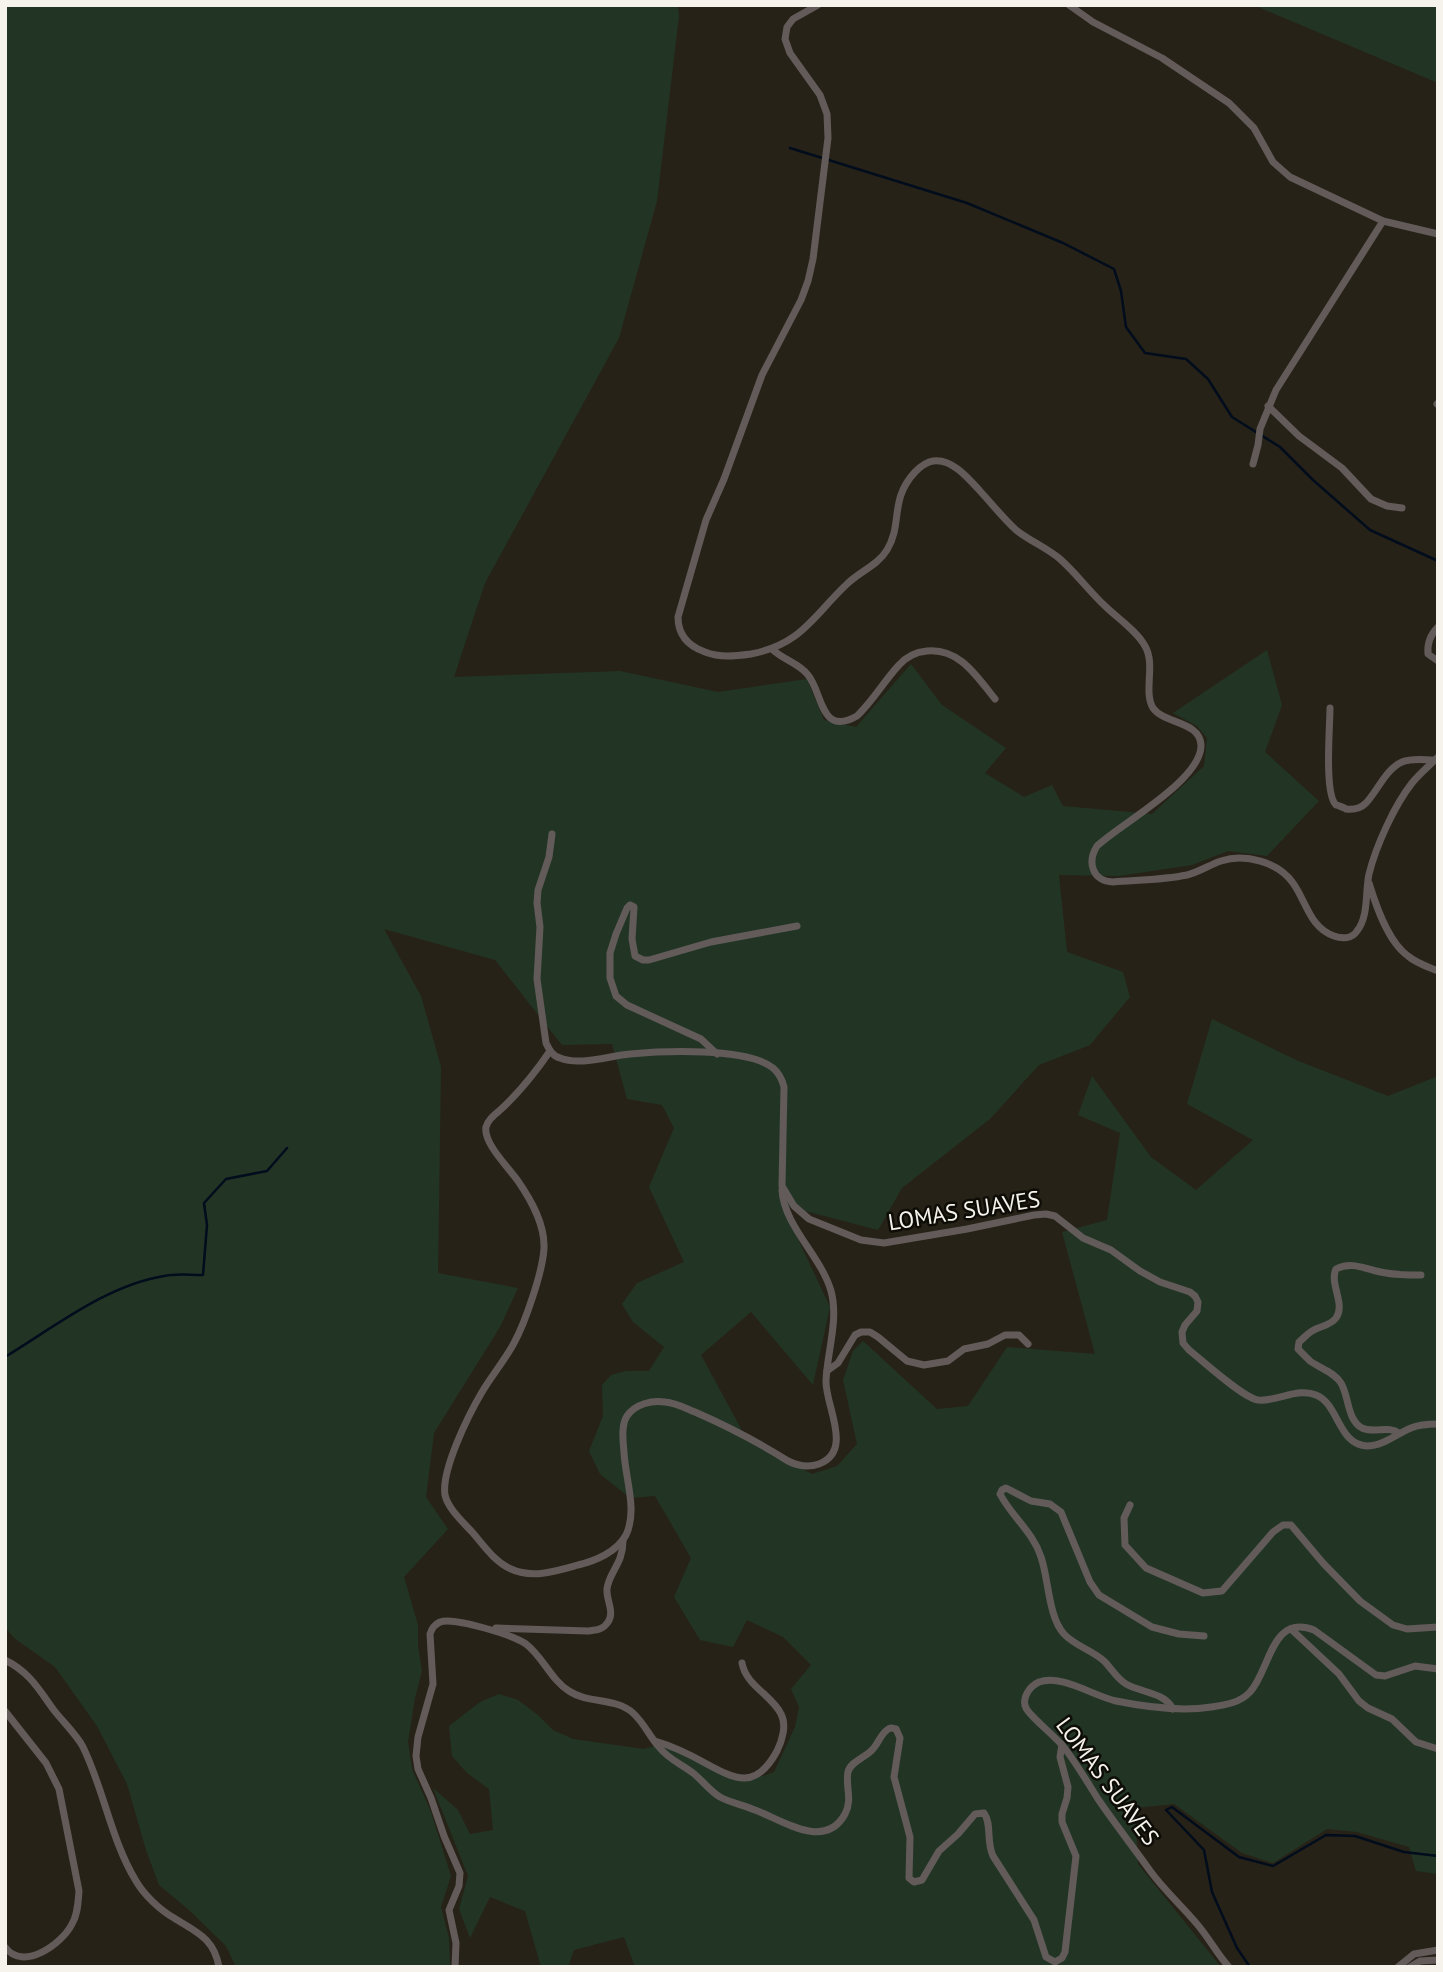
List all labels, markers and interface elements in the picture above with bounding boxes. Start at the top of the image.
street label: LOMAS SUAVES [886,1184,1042,1236]
street label: LOMAS SUAVES [1050,1711,1166,1851]

